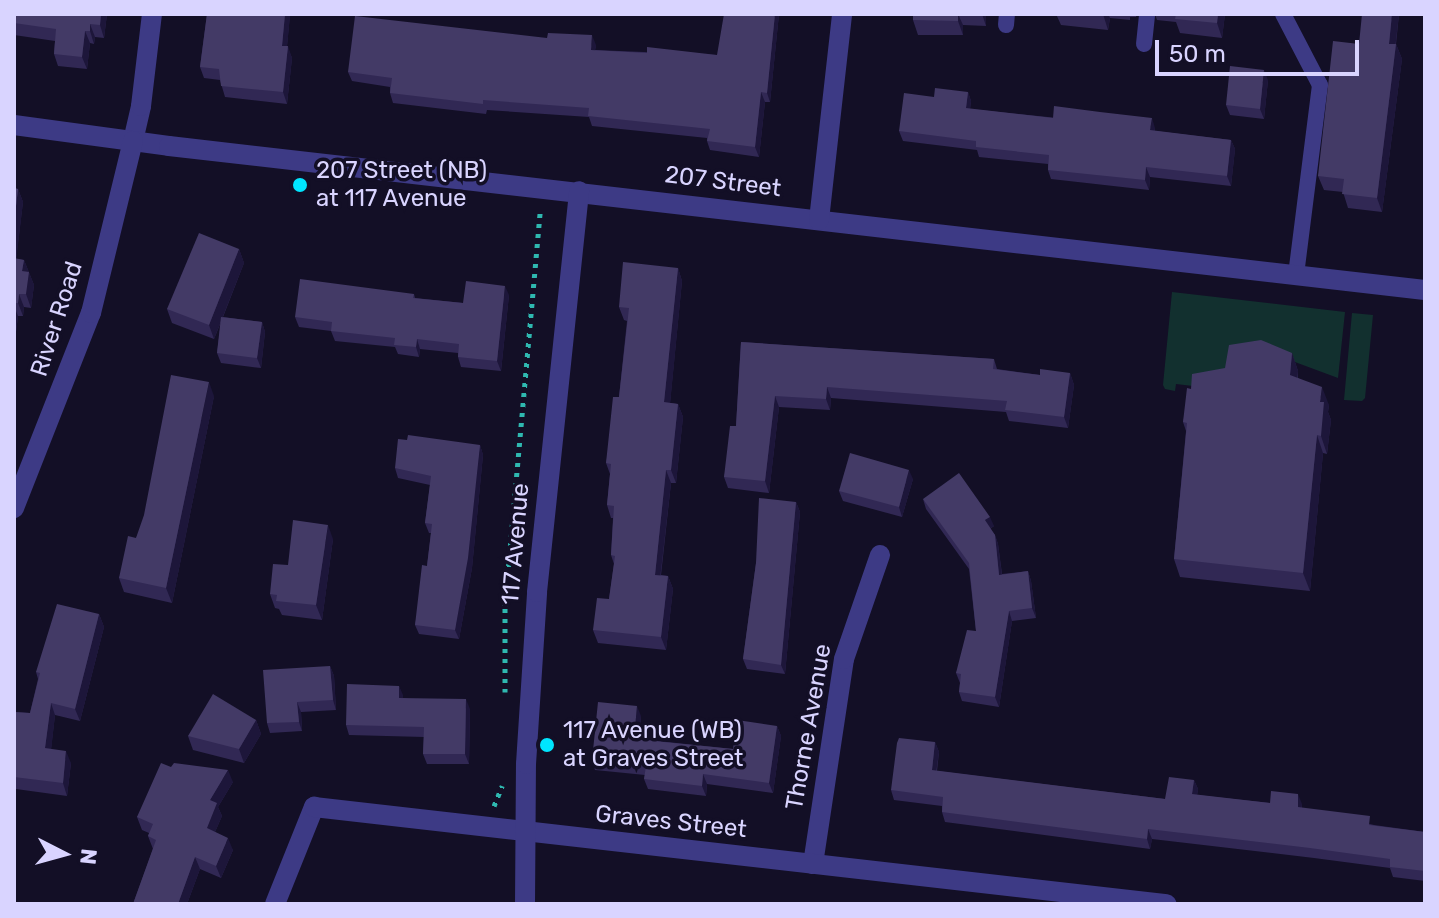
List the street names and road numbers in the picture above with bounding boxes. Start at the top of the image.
street label: 207 Street [663,161,783,203]
street label: River Road [25,258,89,380]
street label: 117 Avenue [496,482,536,606]
street label: Thorne Avenue [780,641,838,813]
street label: Graves Street [594,800,748,844]

